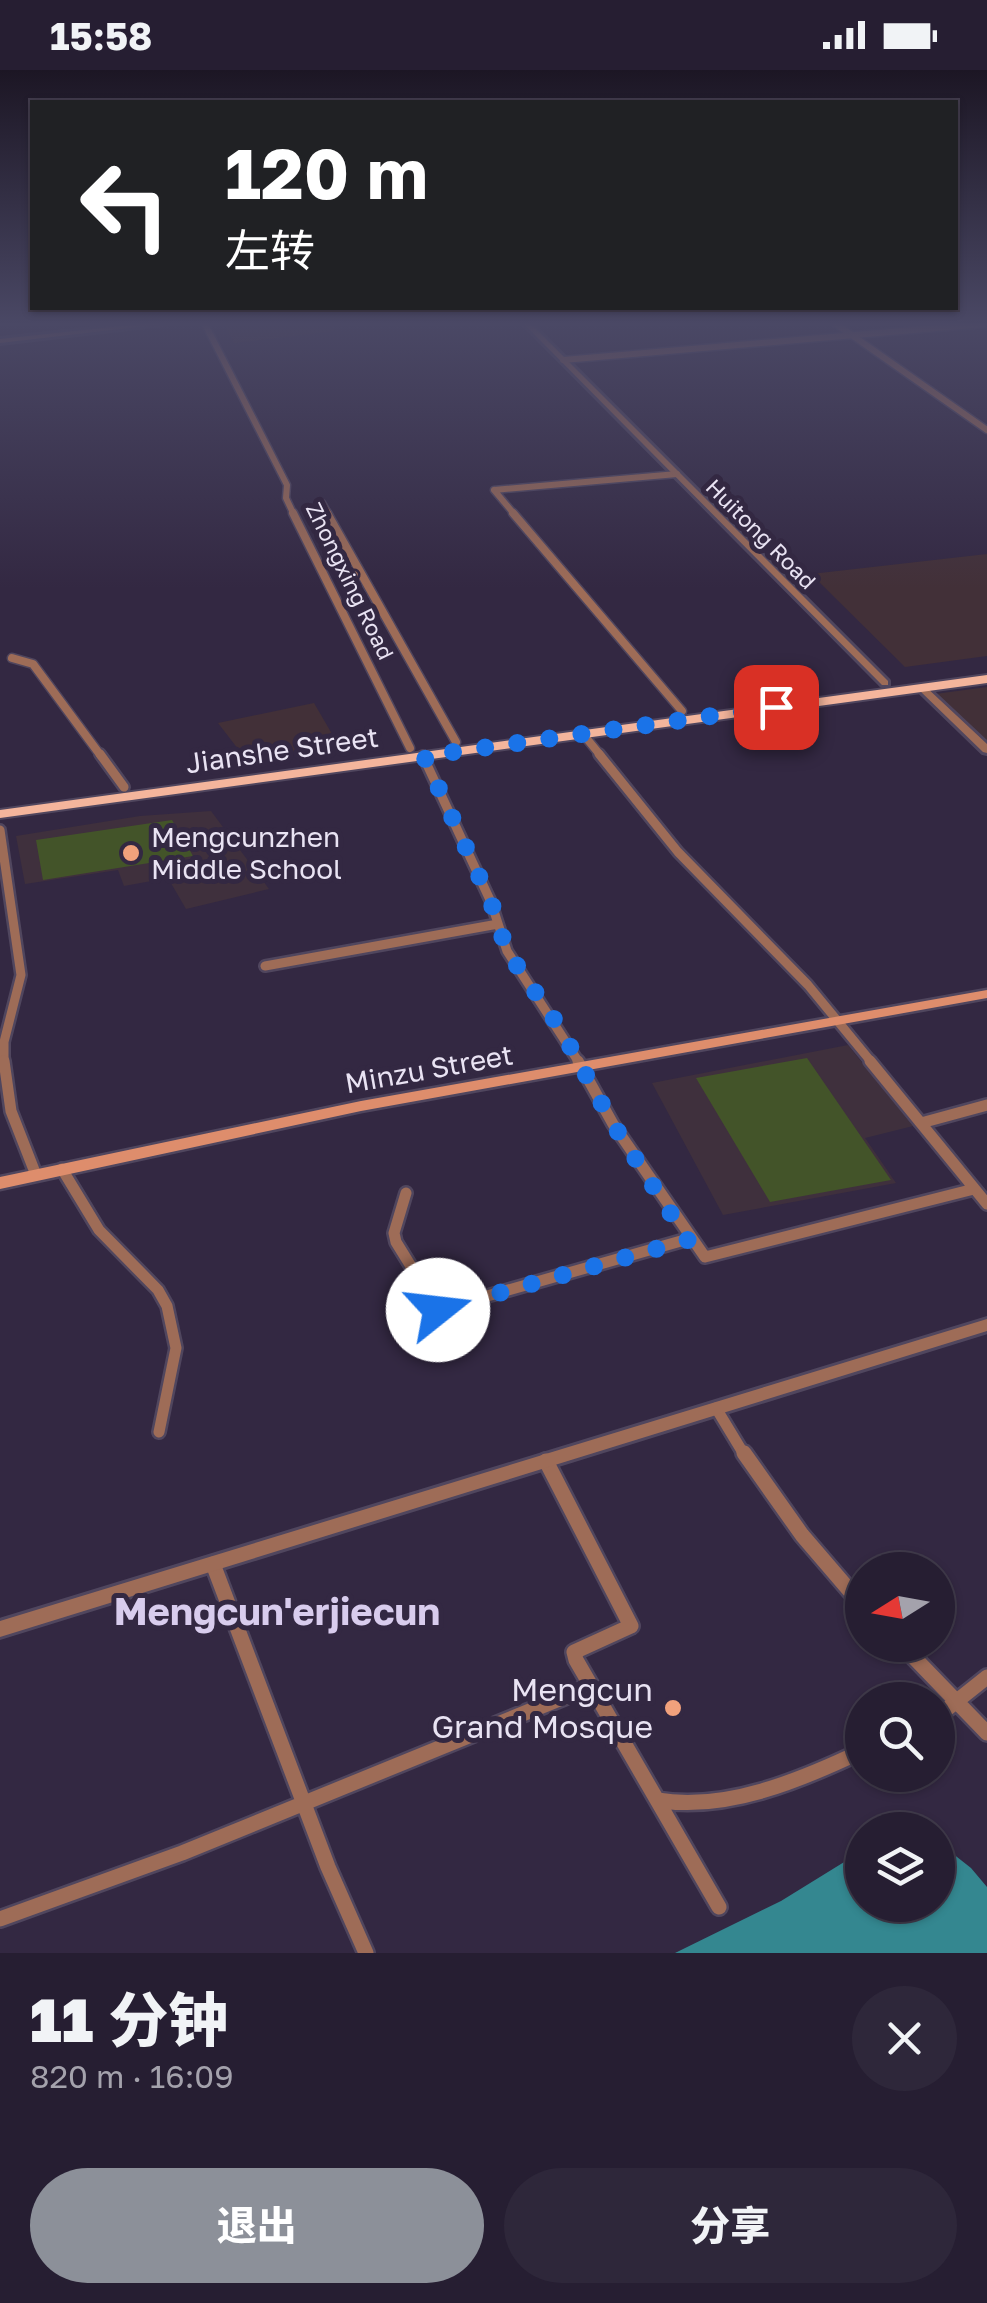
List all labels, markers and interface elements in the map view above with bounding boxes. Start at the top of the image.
text: 15:58 [50,13,152,58]
text: 120 m [225,130,428,214]
icon: left [60,140,190,270]
text: 左转 [225,223,315,277]
street label: Huitong Road [701,473,822,594]
street label: Zhongxing Road [301,498,400,664]
pin [734,665,819,750]
icon: arrive [749,680,804,735]
street label: Jianshe Street [183,720,380,779]
place label: Mengcunzhen Middle School [151,820,342,885]
marker: Mengcunzhen Middle School [120,842,142,864]
street label: Minzu Street [342,1038,515,1100]
position arrow [386,1258,490,1362]
north arrow [845,1552,955,1662]
map controls [845,1552,955,1922]
district label: Mengcun'erjiecun [114,1588,440,1634]
place label: Mengcun Grand Mosque [432,1670,653,1745]
button: search [845,1682,955,1792]
marker: Mengcun Grand Mosque [662,1697,684,1719]
button: layers [845,1812,955,1922]
text: 11 分钟 [30,1983,228,2055]
button: close [852,1986,957,2091]
text: 820 m · 16:09 [30,2057,234,2095]
button: 退出 [30,2168,484,2283]
button: 分享 [504,2168,957,2283]

